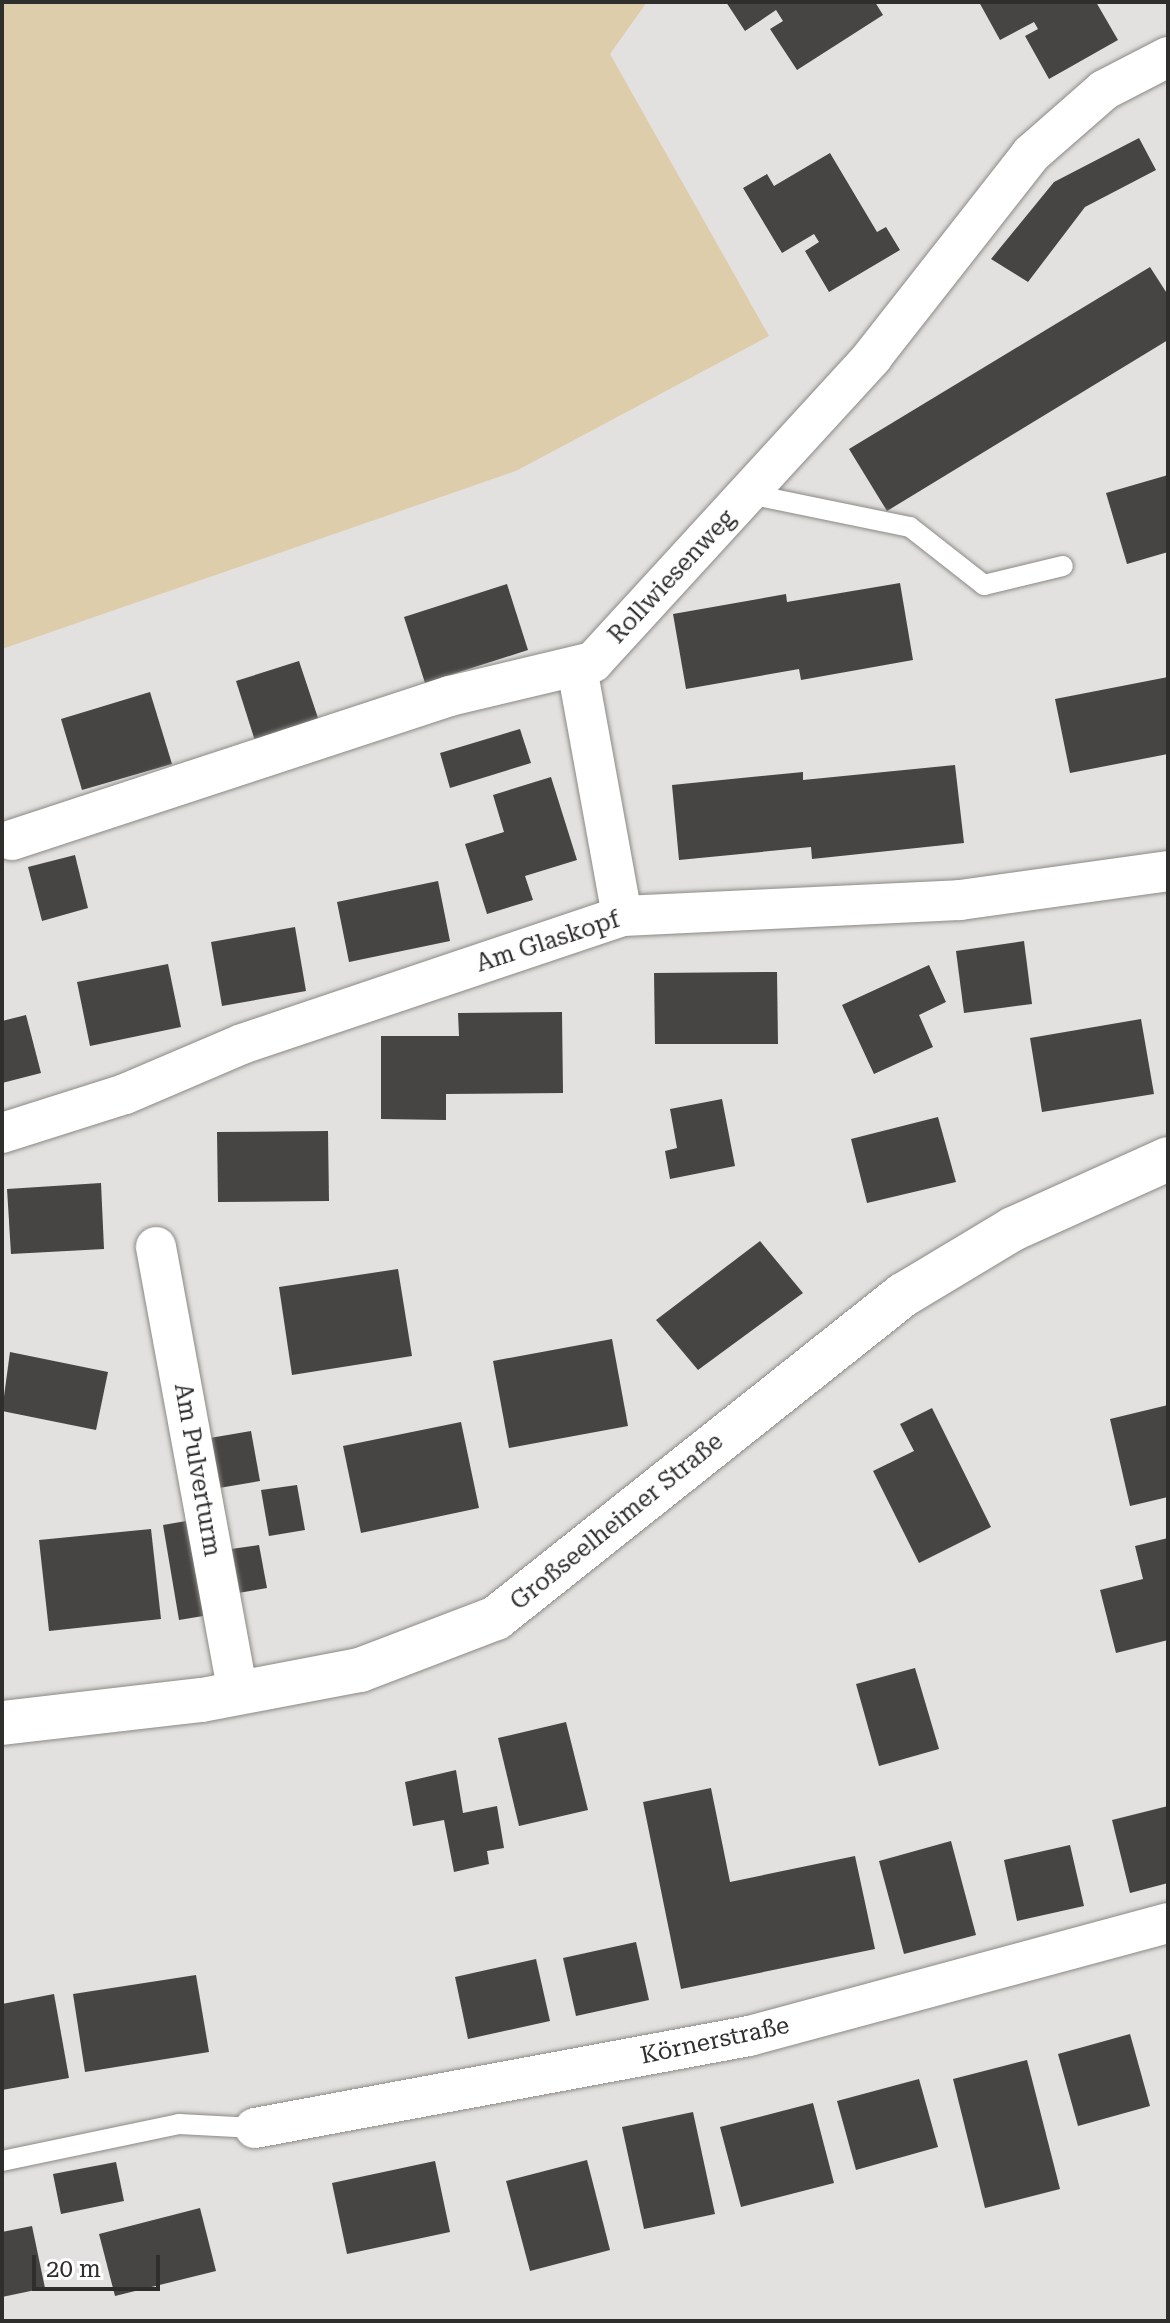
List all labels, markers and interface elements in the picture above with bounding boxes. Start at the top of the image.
street label: Rollwiesenweg [603,504,741,650]
street label: Am Glaskopf [473,905,623,979]
street label: Am Pulverturm [168,1381,226,1559]
street label: Großseelheimer Straße [505,1427,729,1617]
street label: Körnerstraße [638,2011,792,2071]
scale bar [36,2239,164,2289]
text: 20 m [46,2255,101,2283]

